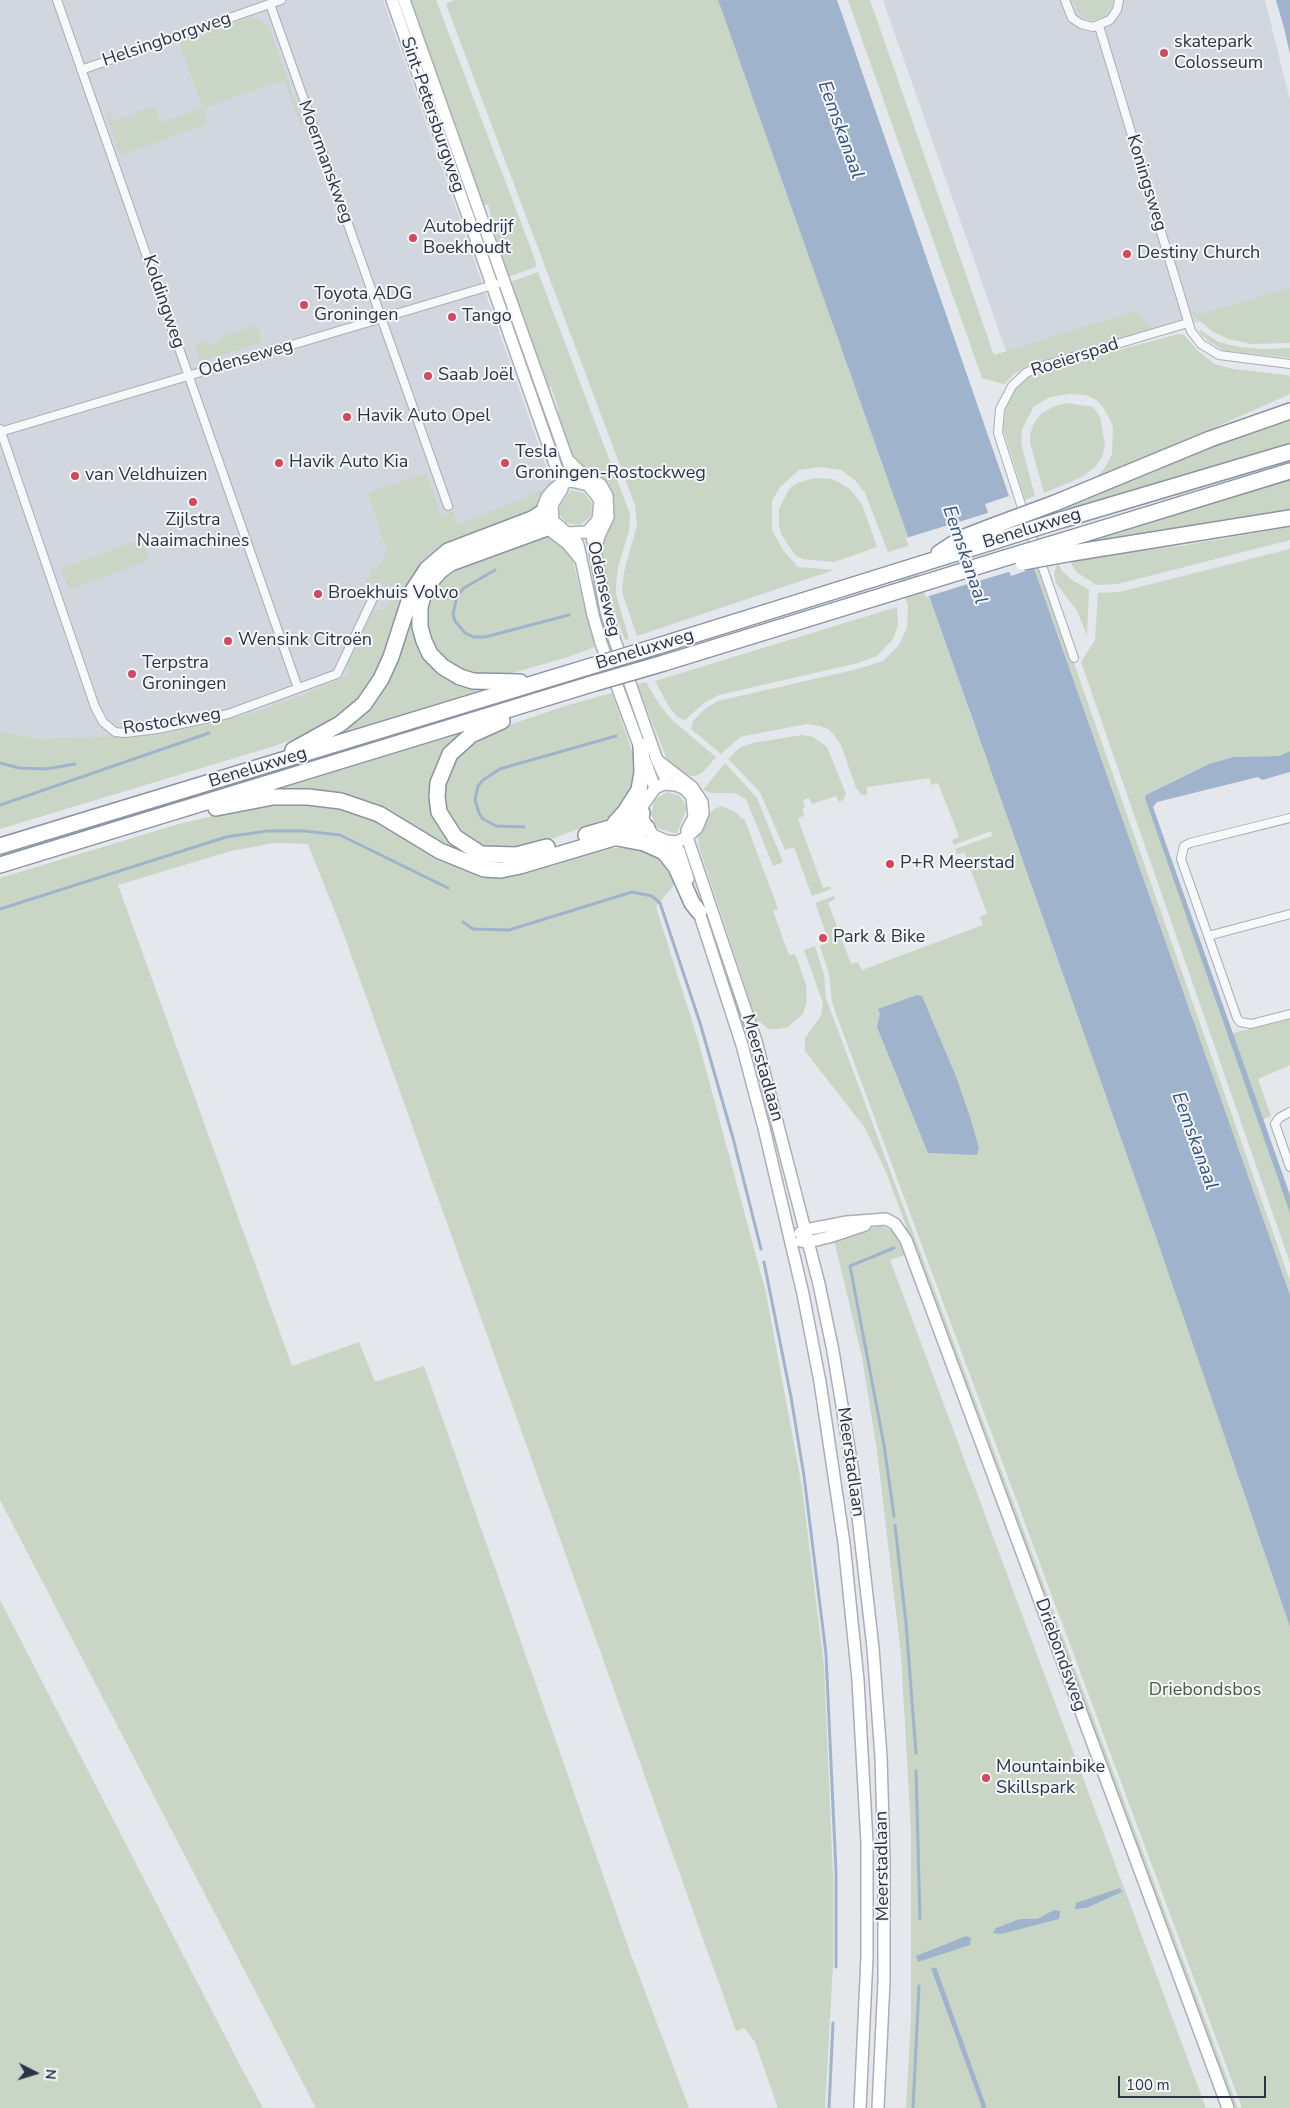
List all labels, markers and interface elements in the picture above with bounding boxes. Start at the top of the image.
street label: Helsingborgweg [100,8,234,72]
place label: skatepark Colosseum [1174,32,1263,74]
street label: Sint-Petersburgweg [395,34,469,196]
marker: skatepark Colosseum [1158,47,1170,59]
water label: Eemskanaal [812,78,868,182]
street label: Moermanskweg [293,98,357,226]
street label: Koningsweg [1121,132,1171,234]
place label: Autobedrijf Boekhoudt [423,217,514,260]
marker: Autobedrijf Boekhoudt [407,232,419,244]
place label: Destiny Church [1137,243,1260,265]
marker: Destiny Church [1121,248,1133,260]
street label: Koldingweg [137,253,189,351]
place label: Toyota ADG Groningen [314,284,412,326]
marker: Toyota ADG Groningen [298,299,310,311]
place label: Tango [462,306,512,328]
marker: Tango [446,311,458,323]
street label: Roeierspad [1029,334,1121,382]
street label: Odenseweg [196,335,296,383]
place label: Saab Joël [438,365,514,387]
marker: Saab Joël [422,370,434,382]
place label: Havik Auto Opel [357,406,490,428]
marker: Havik Auto Opel [341,411,353,423]
place label: Tesla Groningen-Rostockweg [515,442,706,484]
place label: Havik Auto Kia [289,452,408,474]
marker: Havik Auto Kia [273,457,285,469]
marker: Tesla Groningen-Rostockweg [499,457,511,469]
place label: van Veldhuizen [85,465,208,487]
marker: van Veldhuizen [69,470,81,482]
marker: Zijlstra Naaimachines [187,496,199,508]
water label: Eemskanaal [937,503,991,607]
street label: Beneluxweg [980,504,1084,554]
place label: Zijlstra Naaimachines [137,510,249,552]
street label: Odenseweg [582,539,624,639]
place label: Broekhuis Volvo [328,583,458,605]
marker: Broekhuis Volvo [312,588,324,600]
street label: Beneluxweg [593,625,697,675]
place label: Wensink Citroën [238,630,372,652]
marker: Wensink Citroën [222,635,234,647]
place label: Terpstra Groningen [142,653,226,696]
marker: Terpstra Groningen [126,668,138,680]
street label: Rostockweg [122,704,222,740]
street label: Beneluxweg [206,743,310,793]
place label: P+R Meerstad [900,853,1015,875]
marker: P+R Meerstad [884,858,896,870]
place label: Park & Bike [833,927,925,949]
marker: Park & Bike [817,932,829,944]
street label: Meerstadlaan [736,1012,788,1124]
water label: Eemskanaal [1166,1089,1222,1193]
street label: Meerstadlaan [832,1406,868,1518]
street label: Driebondsweg [1030,1596,1090,1714]
park label: Driebondsbos [1149,1680,1261,1702]
place label: Mountainbike Skillspark [996,1757,1105,1800]
marker: Mountainbike Skillspark [980,1772,992,1784]
street label: Meerstadlaan [871,1811,895,1921]
north arrow [10,2048,60,2098]
scale bar [1120,2066,1268,2098]
text: N [41,2068,60,2080]
text: 100 m [1126,2075,1170,2095]

